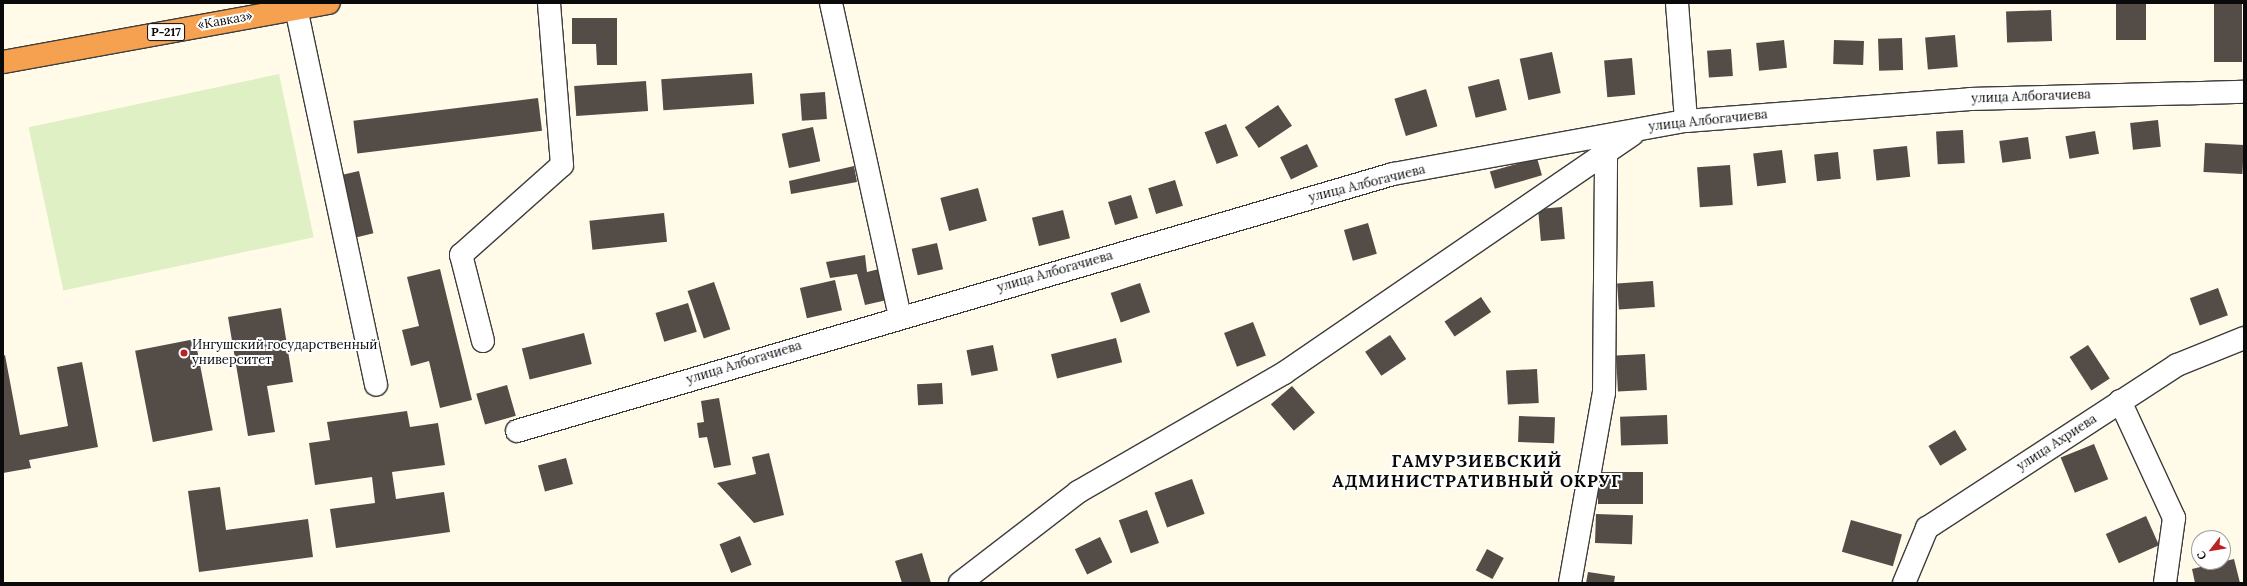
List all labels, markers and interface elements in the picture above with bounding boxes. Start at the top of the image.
street label: «Кавказ» [196,8,254,34]
road number: Р-217 [147,22,185,42]
street label: улица Албогачиева [1971,87,2091,107]
street label: улица Албогачиева [1648,107,1768,135]
street label: улица Албогачиева [1307,162,1427,206]
street label: улица Албогачиева [995,248,1115,296]
place label: Ингушский государственный университет [192,338,378,369]
street label: улица Албогачиева [685,338,803,388]
marker: Ингушский государственный университет [179,348,189,358]
street label: улица Ахриева [2014,411,2100,475]
district label: ГАМУРЗИЕВСКИЙ АДМИНИСТРАТИВНЫЙ ОКРУГ [1332,452,1622,492]
north arrow [2191,530,2231,570]
text: С [2194,549,2210,563]

